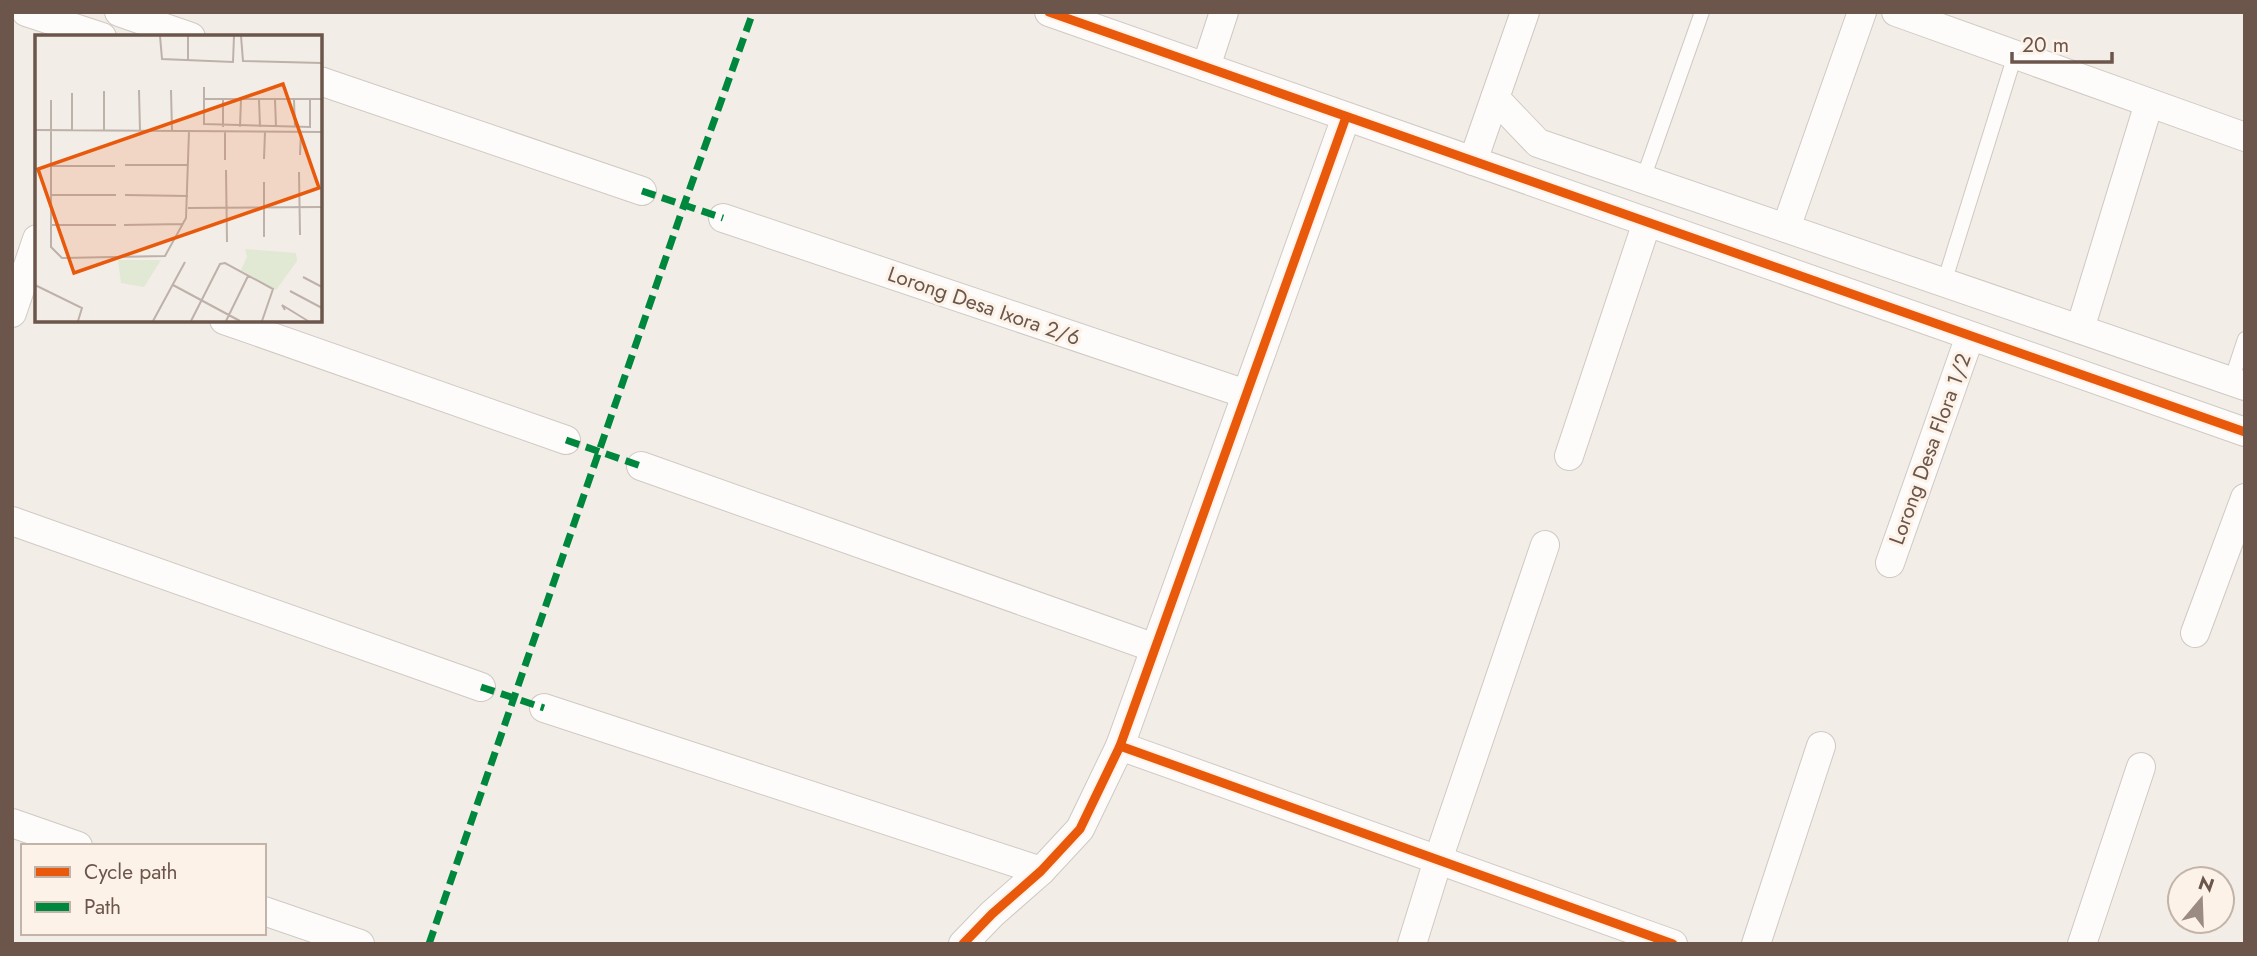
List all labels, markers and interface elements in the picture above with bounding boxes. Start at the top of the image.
scale bar [2012,21,2112,65]
text: 20 m [2022,30,2069,60]
inset map [35,35,322,322]
street label: Lorong Desa Ixora 2/6 [884,259,1084,353]
street label: Lorong Desa Flora 1/2 [1882,349,1978,549]
legend [21,844,266,935]
text: Cycle path [84,857,177,887]
north arrow [2166,865,2236,935]
text: N [2195,869,2218,900]
text: Path [84,892,121,922]

